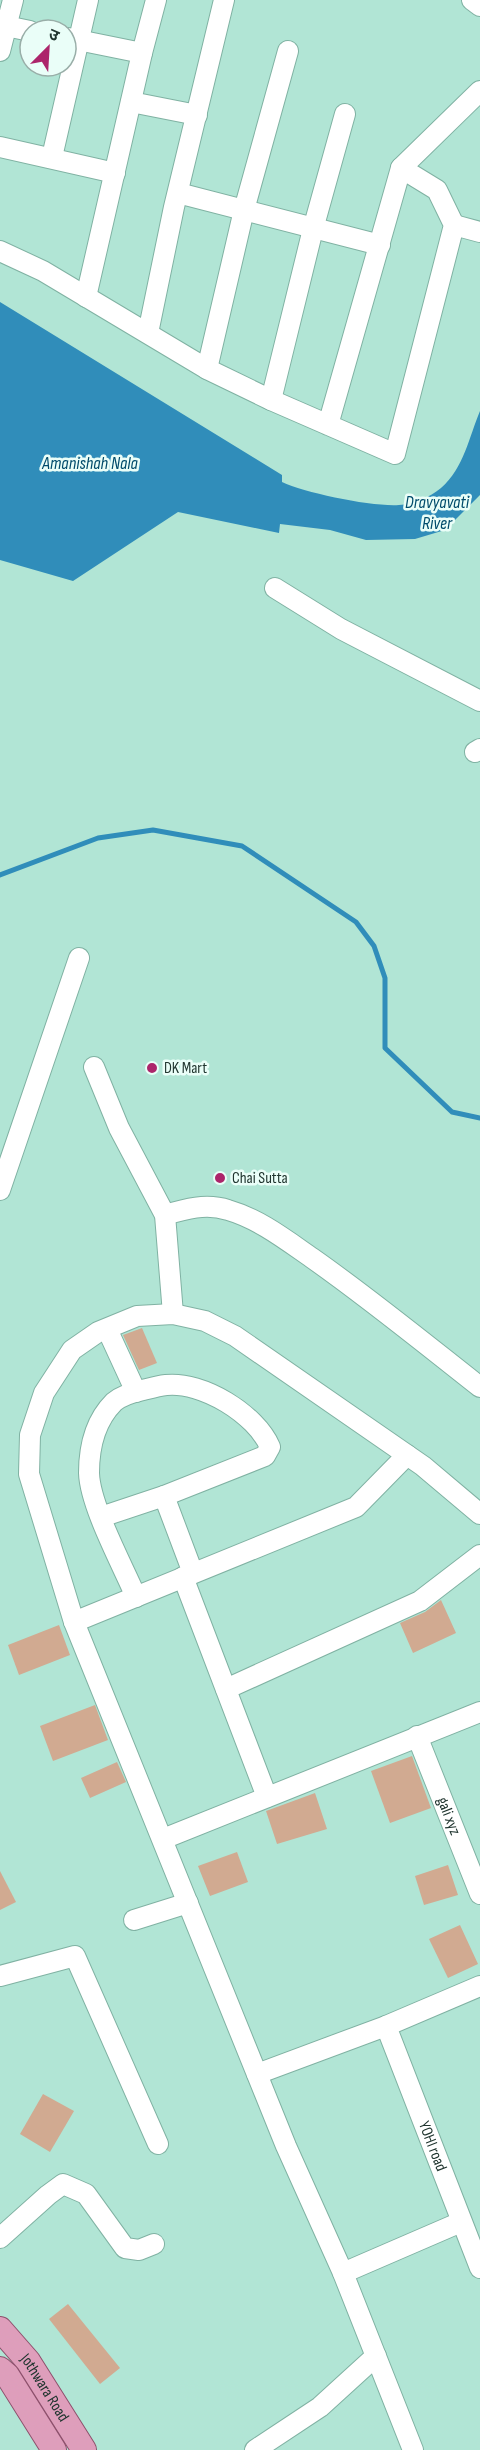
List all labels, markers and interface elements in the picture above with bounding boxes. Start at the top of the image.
north arrow [18,18,78,78]
text: उ [45,25,62,47]
water label: Amanishah Nala [41,453,139,474]
water label: Dravyavati River [405,492,470,534]
place label: DK Mart [164,1059,207,1078]
marker: DK Mart [145,1061,159,1075]
place label: Chai Sutta [232,1169,288,1188]
marker: Chai Sutta [213,1171,227,1185]
street label: gali xyz [433,1794,465,1838]
street label: YOHI road [414,2119,451,2174]
street label: Jothwara Road [16,2349,73,2425]

